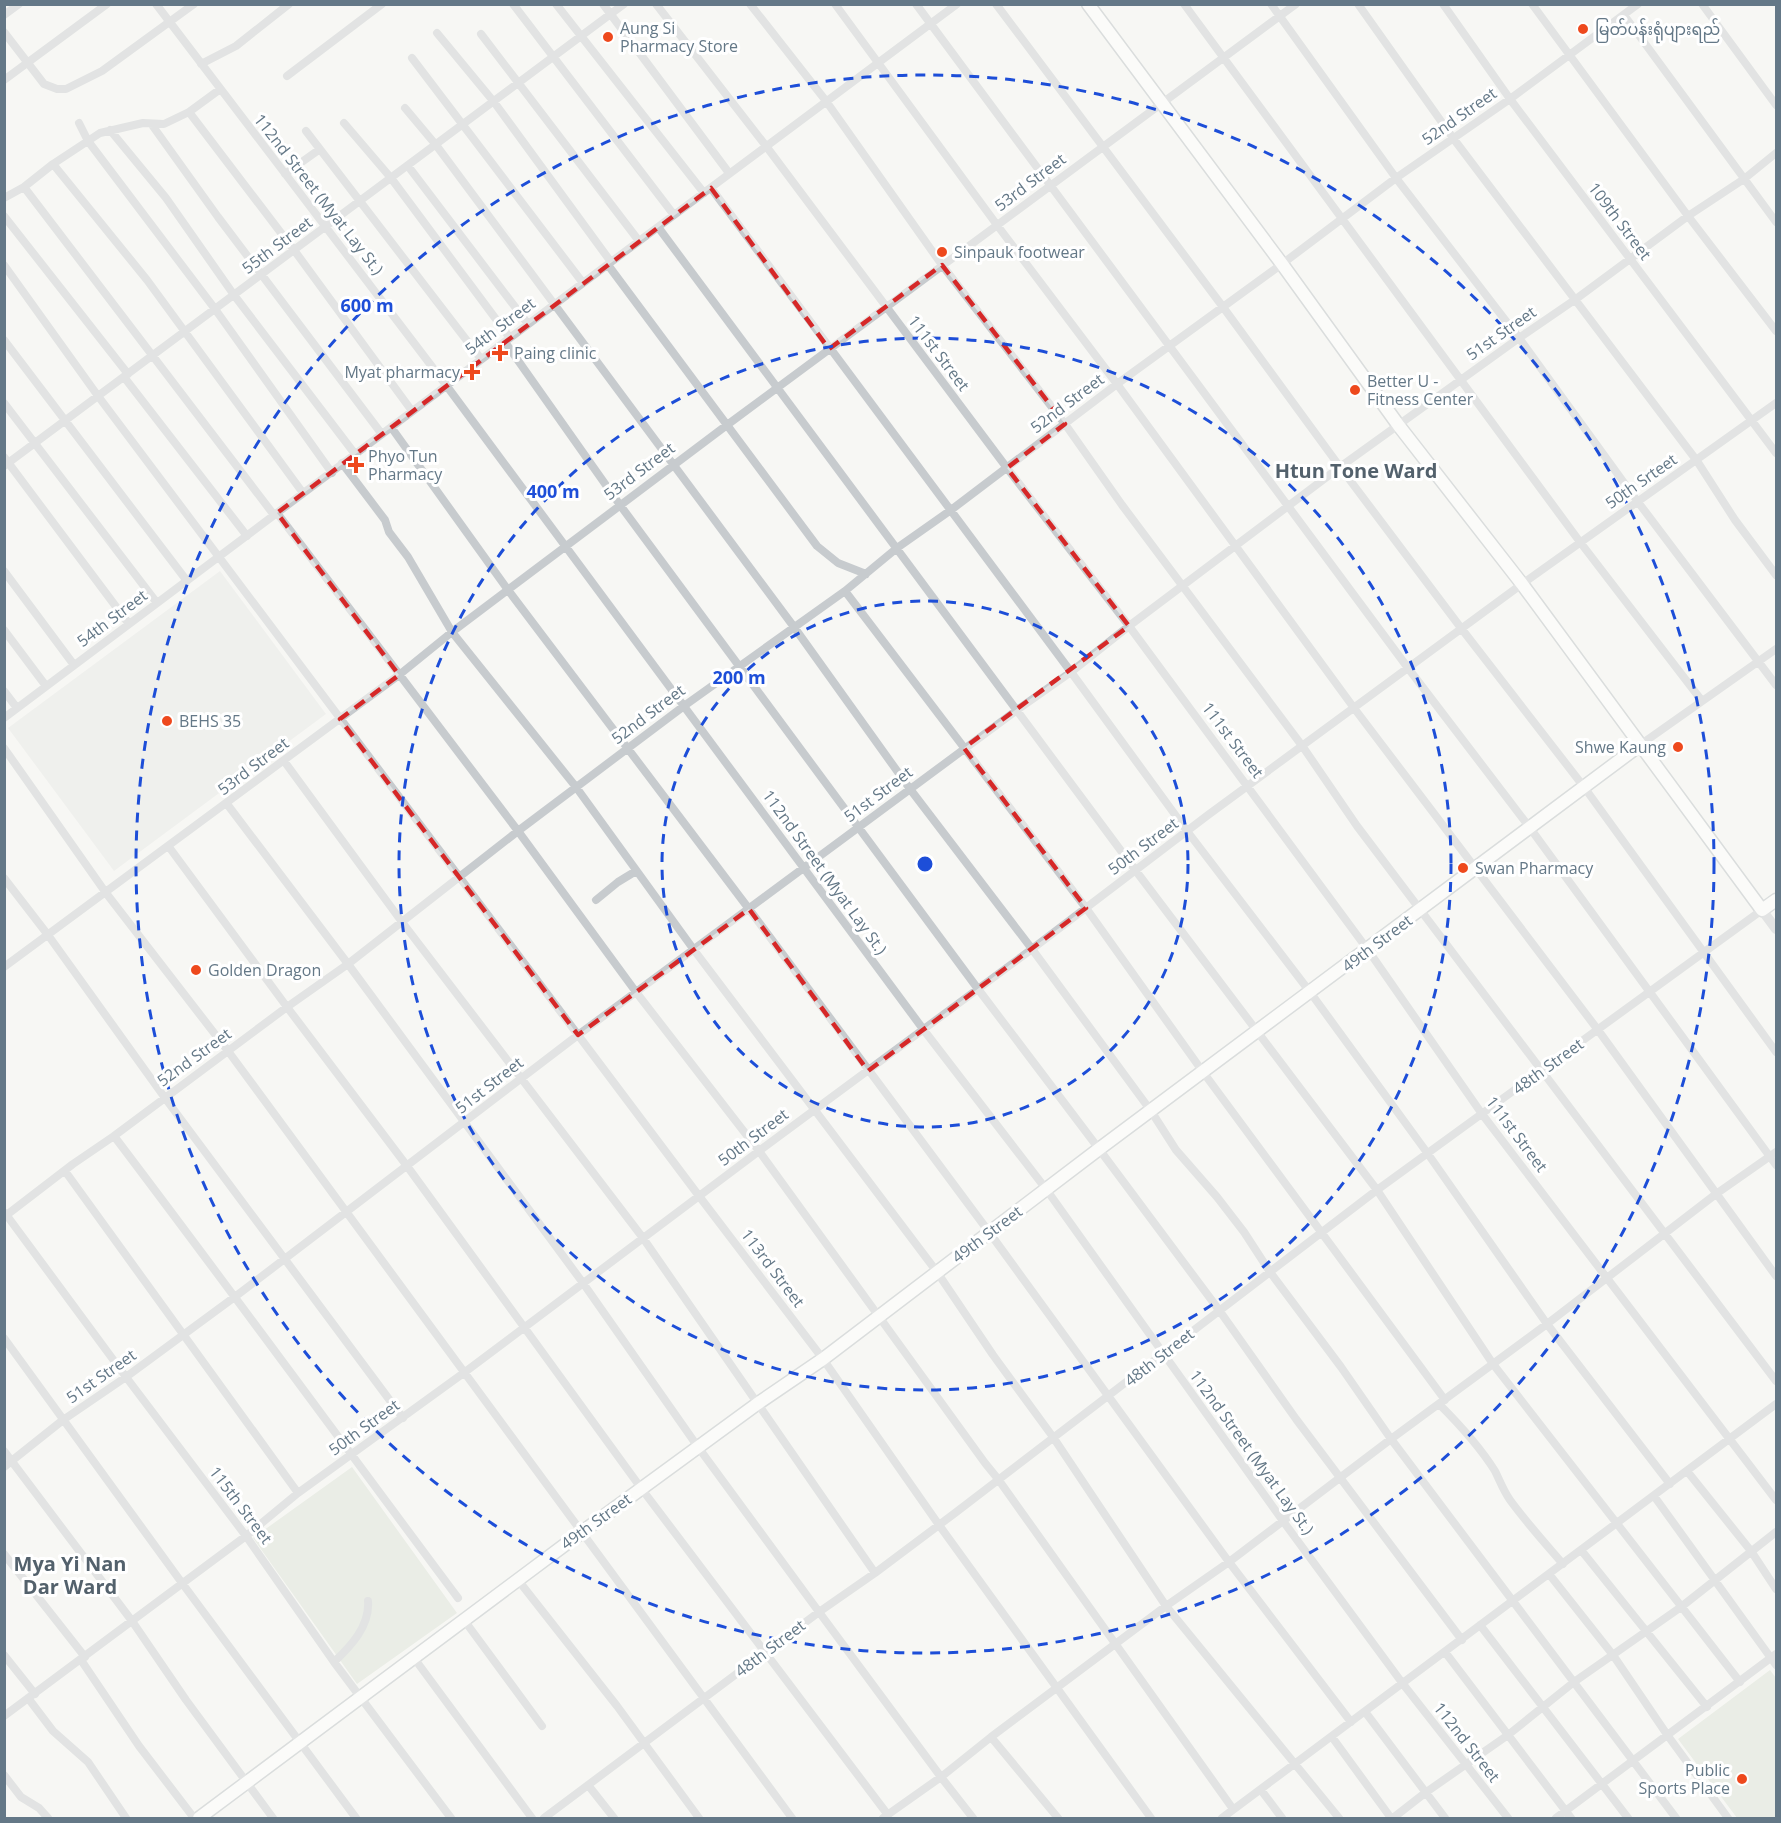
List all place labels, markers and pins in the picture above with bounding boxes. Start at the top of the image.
place label: Aung Si Pharmacy Store [620,17,738,57]
place label: မြတ်ပန်းရုံပျားရည် [1595,18,1720,44]
marker: မြတ်ပန်းရုံပျားရည် [1576,22,1590,36]
marker: Aung Si Pharmacy Store [601,30,615,44]
place label: Sinpauk footwear [954,241,1085,263]
marker: Sinpauk footwear [935,245,949,259]
place label: Paing clinic [514,342,597,364]
marker: Paing clinic [491,344,509,362]
place label: Myat pharmacy [344,361,461,383]
marker: Myat pharmacy [465,365,479,379]
place label: Better U - Fitness Center [1367,370,1474,410]
marker: Better U - Fitness Center [1348,383,1362,397]
place label: Phyo Tun Pharmacy [368,445,443,485]
marker: Phyo Tun Pharmacy [349,458,363,472]
place label: BEHS 35 [179,710,241,732]
marker: BEHS 35 [160,714,174,728]
place label: Shwe Kaung [1575,736,1666,758]
marker: Shwe Kaung [1671,740,1685,754]
centre of rings [915,854,935,874]
place label: Swan Pharmacy [1475,857,1594,879]
marker: Swan Pharmacy [1456,861,1470,875]
place label: Golden Dragon [208,959,321,981]
marker: Golden Dragon [189,963,203,977]
place label: Public Sports Place [1639,1759,1730,1799]
marker: Public Sports Place [1735,1772,1749,1786]

